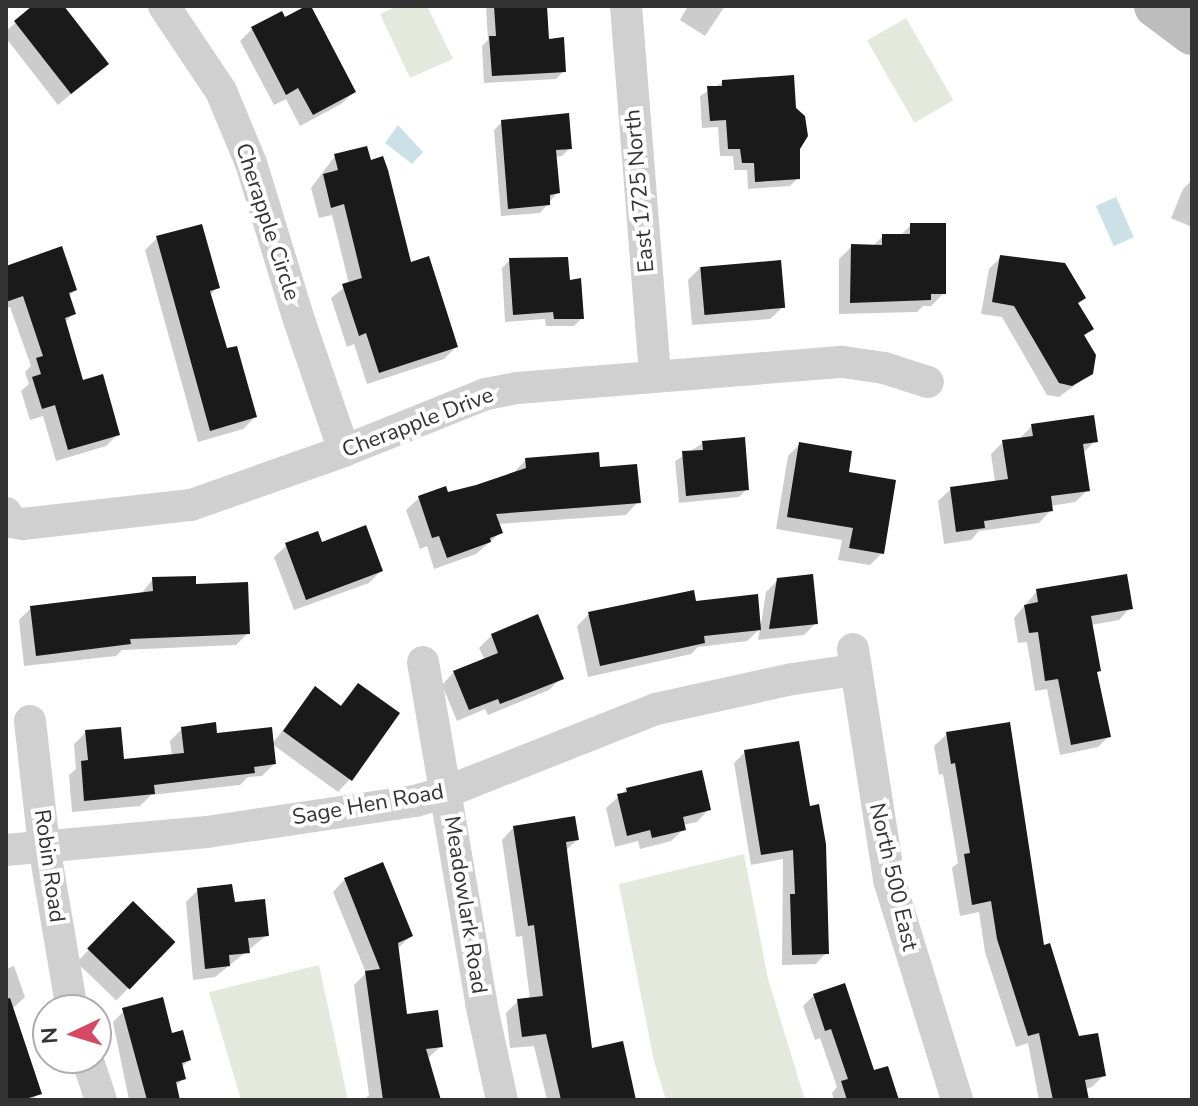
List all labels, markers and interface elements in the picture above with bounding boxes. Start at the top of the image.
street label: East 1725 North [620,108,660,274]
street label: Cherapple Circle [229,140,305,304]
street label: Cherapple Drive [339,382,497,464]
street label: Sage Hen Road [290,779,446,831]
street label: North 500 East [863,801,923,953]
street label: Robin Road [28,808,70,924]
street label: Meadowlark Road [438,814,492,996]
north arrow [32,994,112,1074]
text: N [35,1026,66,1045]

